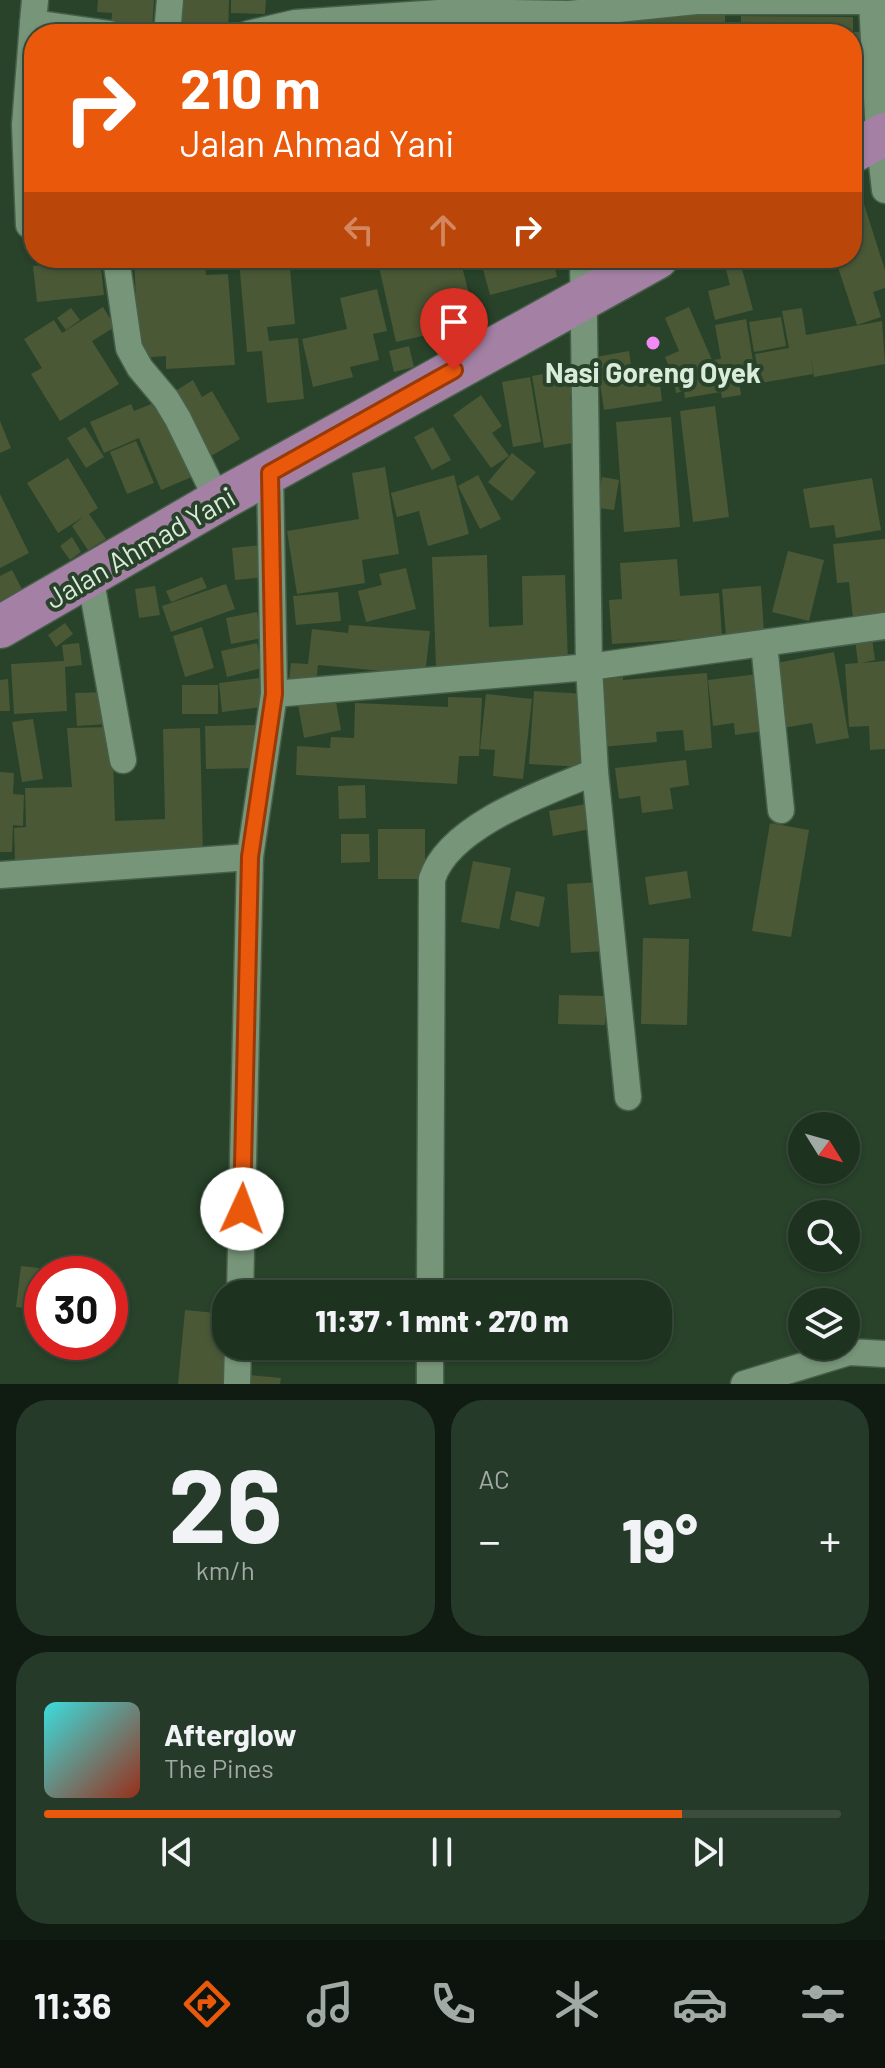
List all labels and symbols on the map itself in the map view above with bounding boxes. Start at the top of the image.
pin [420,288,488,370]
marker: Nasi Goreng Oyek [644,334,662,352]
place label: Nasi Goreng Oyek [545,355,761,389]
street label: Jalan Ahmad Yani [39,479,241,615]
north arrow [788,1112,860,1184]
position arrow [200,1167,284,1251]
speed limit sign: 30 [24,1256,128,1360]

